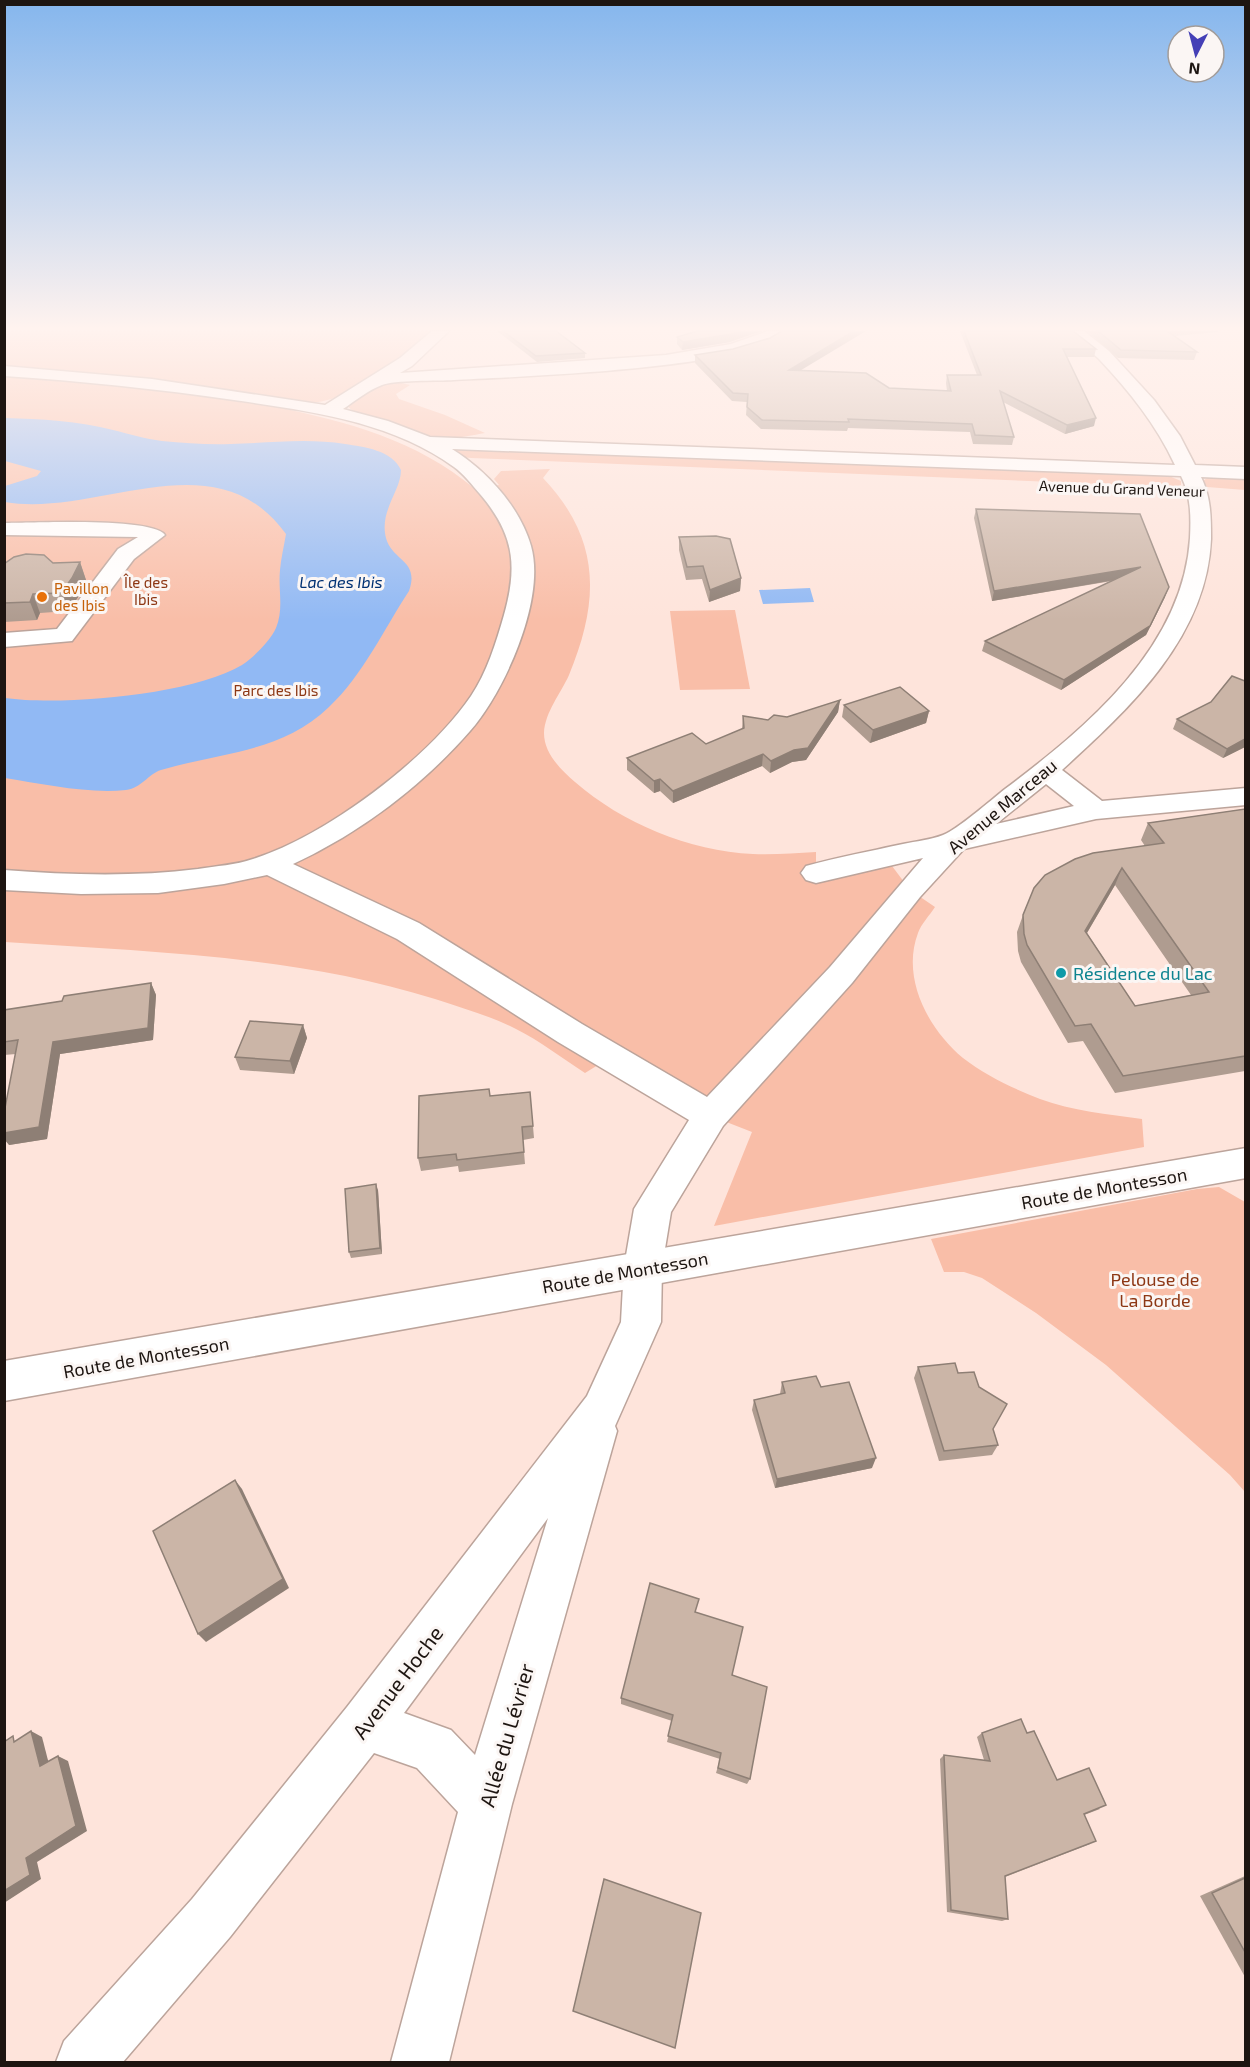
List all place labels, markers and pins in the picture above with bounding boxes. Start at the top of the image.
place label: Pavillon des Ibis [54,579,109,614]
marker: Pavillon des Ibis [35,590,49,604]
place label: Résidence du Lac [1073,962,1213,984]
marker: Résidence du Lac [1054,966,1068,980]

